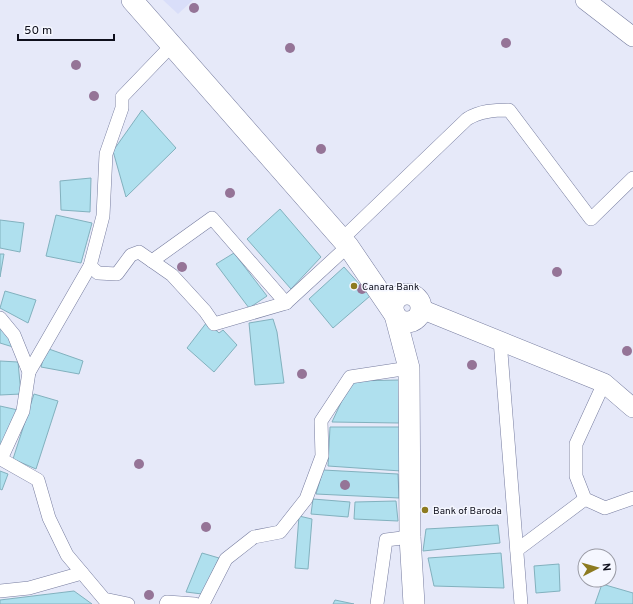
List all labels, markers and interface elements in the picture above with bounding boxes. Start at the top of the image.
scale bar [18,16,114,42]
text: 50 m [24,23,52,39]
marker: Canara Bank [349,281,359,291]
place label: Canara Bank [362,281,419,294]
marker: Bank of Baroda [420,505,430,515]
place label: Bank of Baroda [433,505,502,518]
north arrow [577,548,617,588]
text: N [599,562,613,572]

